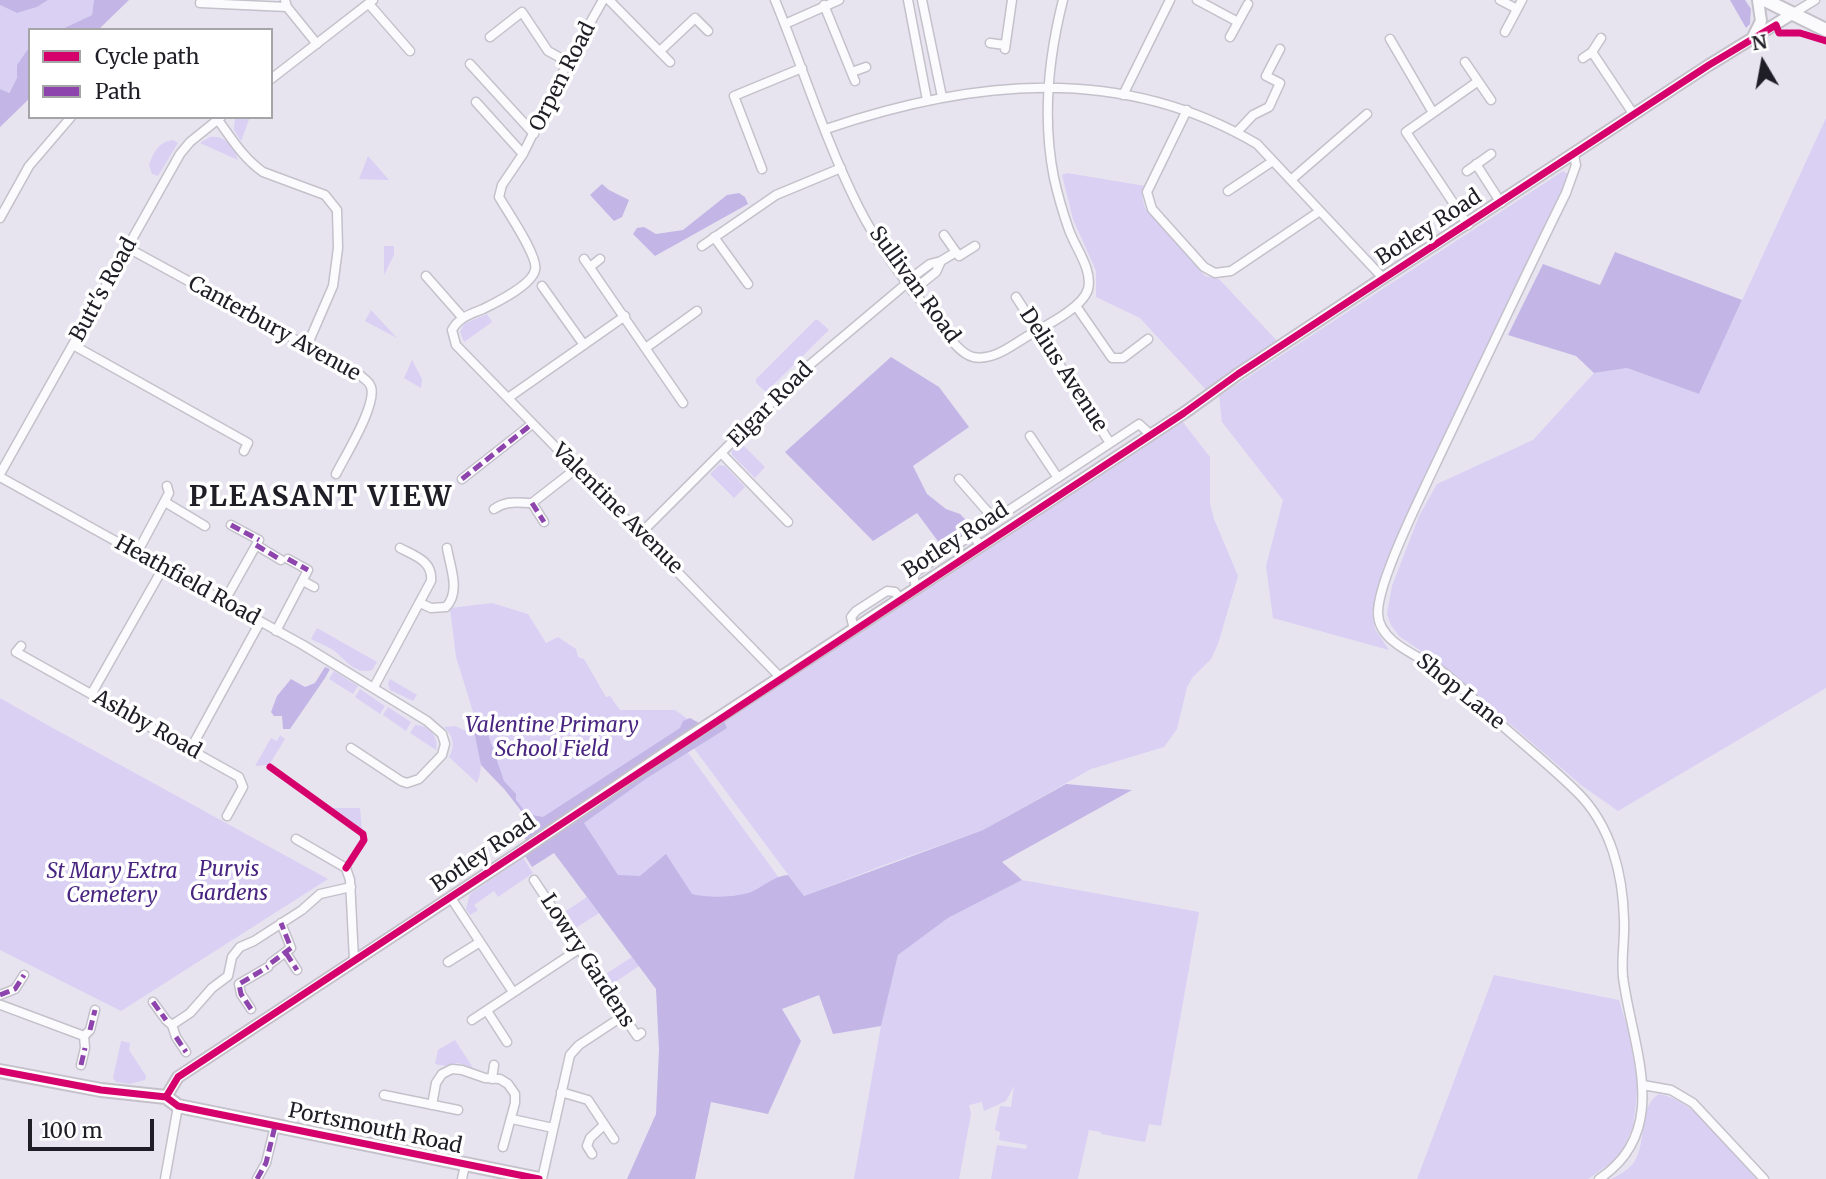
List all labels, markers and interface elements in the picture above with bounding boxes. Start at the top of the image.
street label: Orpen Road [525,18,601,136]
legend [28,28,273,119]
north arrow [1728,28,1798,98]
text: N [1750,29,1769,55]
text: Cycle path [95,43,199,70]
text: Path [95,78,141,105]
street label: Botley Road [1372,185,1486,271]
street label: Sullivan Road [863,222,965,348]
street label: Butt's Road [65,234,143,346]
street label: Canterbury Avenue [184,271,364,387]
street label: Delius Avenue [1014,303,1112,437]
street label: Elgar Road [723,357,819,453]
street label: Valentine Avenue [547,439,687,579]
district label: PLEASANT VIEW [190,481,452,515]
street label: Botley Road [899,498,1013,584]
street label: Heathfield Road [110,531,264,631]
street label: Shop Lane [1411,649,1509,735]
street label: Ashby Road [89,685,205,765]
park label: Valentine Primary School Field [465,713,639,763]
street label: Botley Road [427,810,541,898]
park label: Purvis Gardens [190,857,268,907]
park label: St Mary Extra Cemetery [46,859,178,909]
street label: Lowry Gardens [535,890,639,1032]
street label: Portsmouth Road [286,1098,464,1160]
scale bar [32,1106,158,1150]
text: 100 m [41,1117,103,1144]

